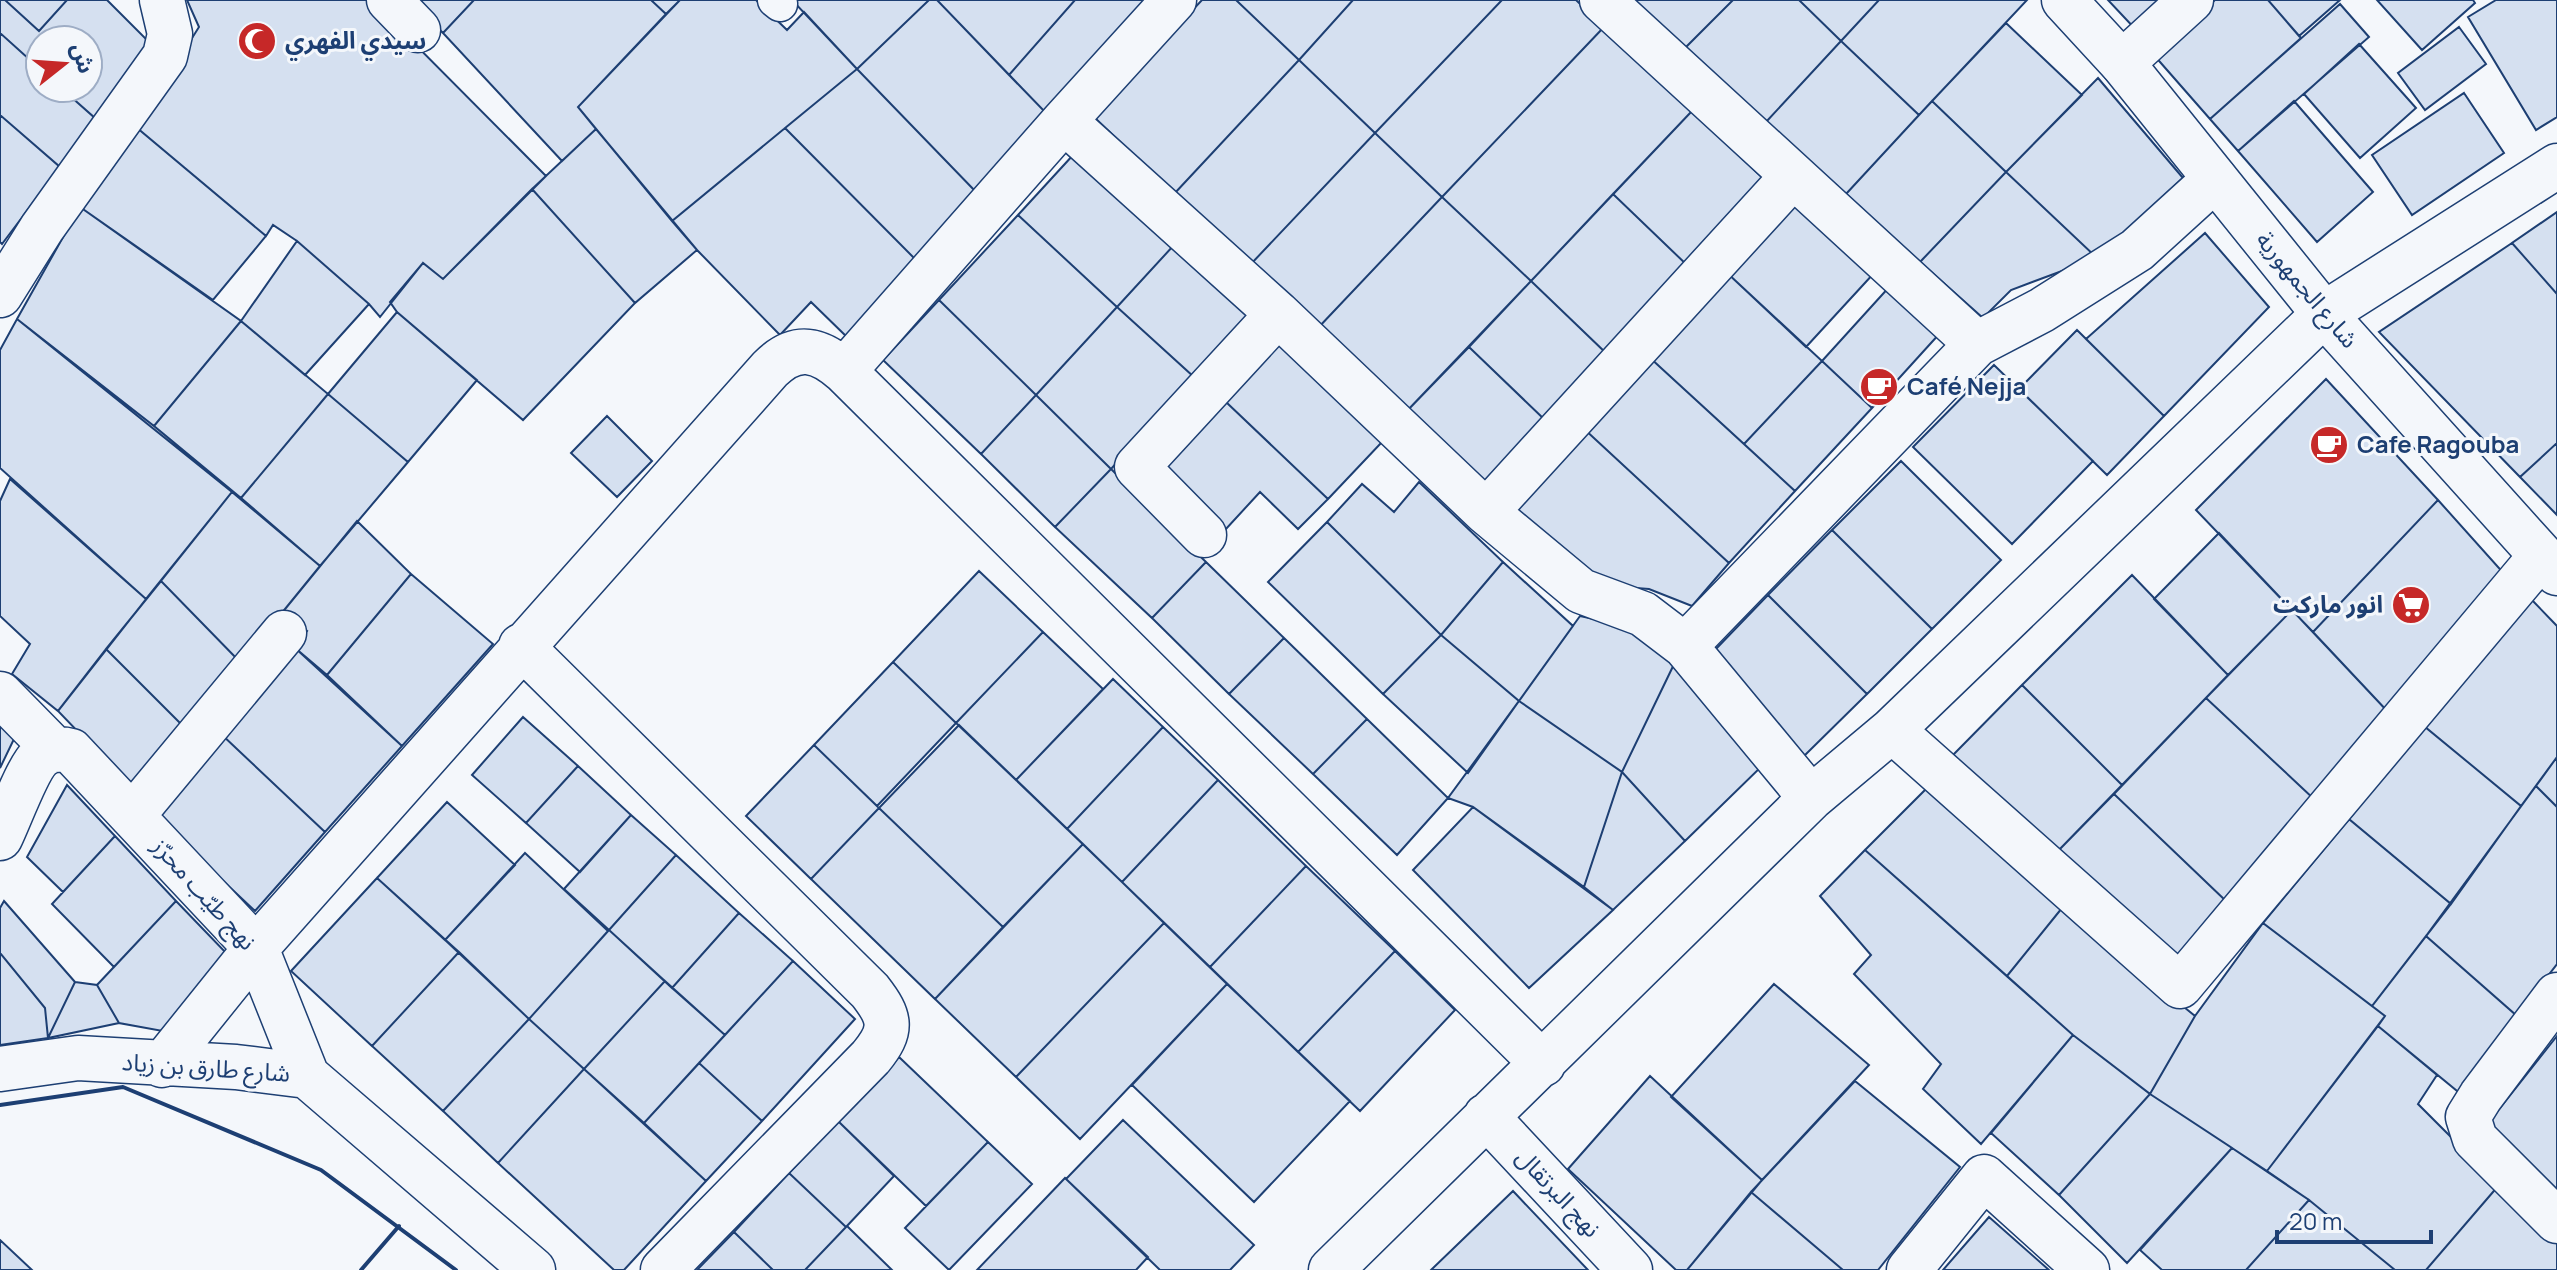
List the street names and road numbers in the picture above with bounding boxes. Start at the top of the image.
street label: شارع الجمهورية [2248,224,2367,356]
street label: نهج طيّب محرّز [143,829,265,958]
street label: شارع طارق بن زياد [121,1044,291,1091]
street label: نهج البرتقال [1508,1140,1609,1245]

